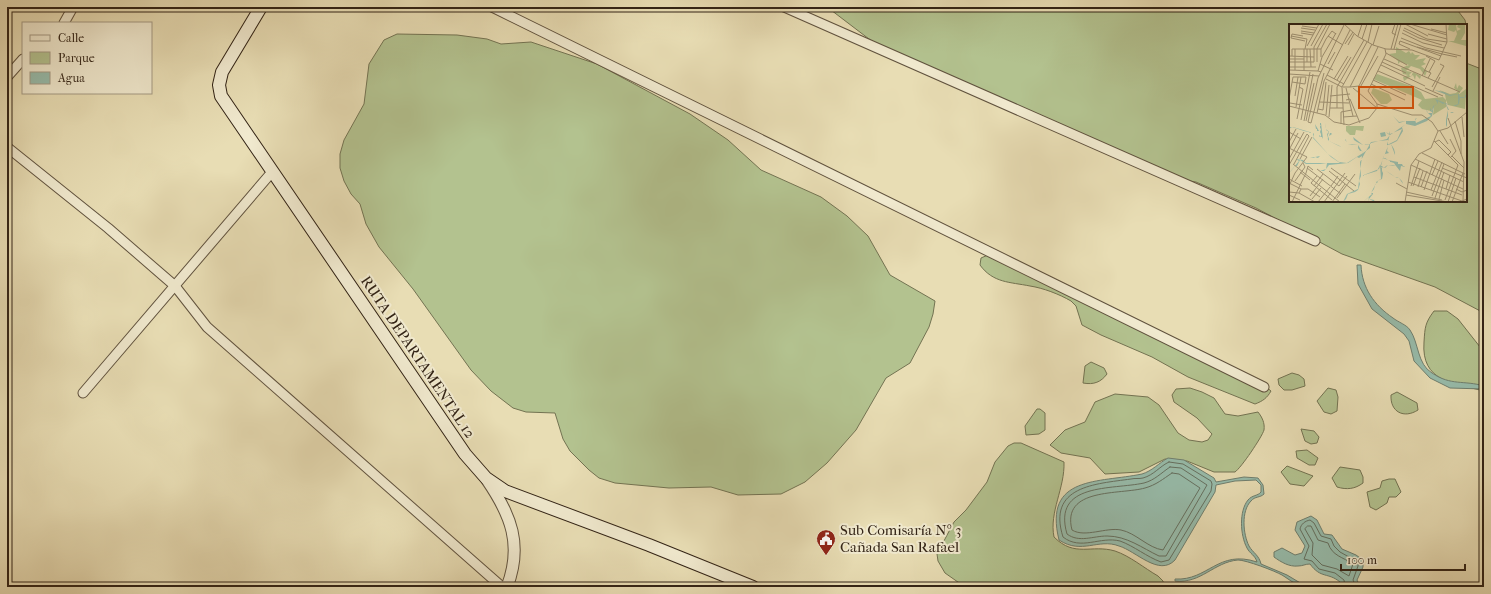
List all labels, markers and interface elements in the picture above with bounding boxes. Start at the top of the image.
legend [22,22,152,94]
inset map [1289,24,1467,202]
text: Calle [58,31,84,45]
text: Parque [58,51,95,65]
text: Agua [57,71,85,85]
street label: RUTA DEPARTAMENTAL 12 [357,272,479,442]
place label: Sub Comisaría Nº 3 Cañada San Rafael [840,521,961,556]
public building icon: Sub Comisaría Nº 3 Cañada San Rafael [815,528,837,556]
scale bar [1341,546,1465,572]
text: 100 m [1347,553,1377,567]

